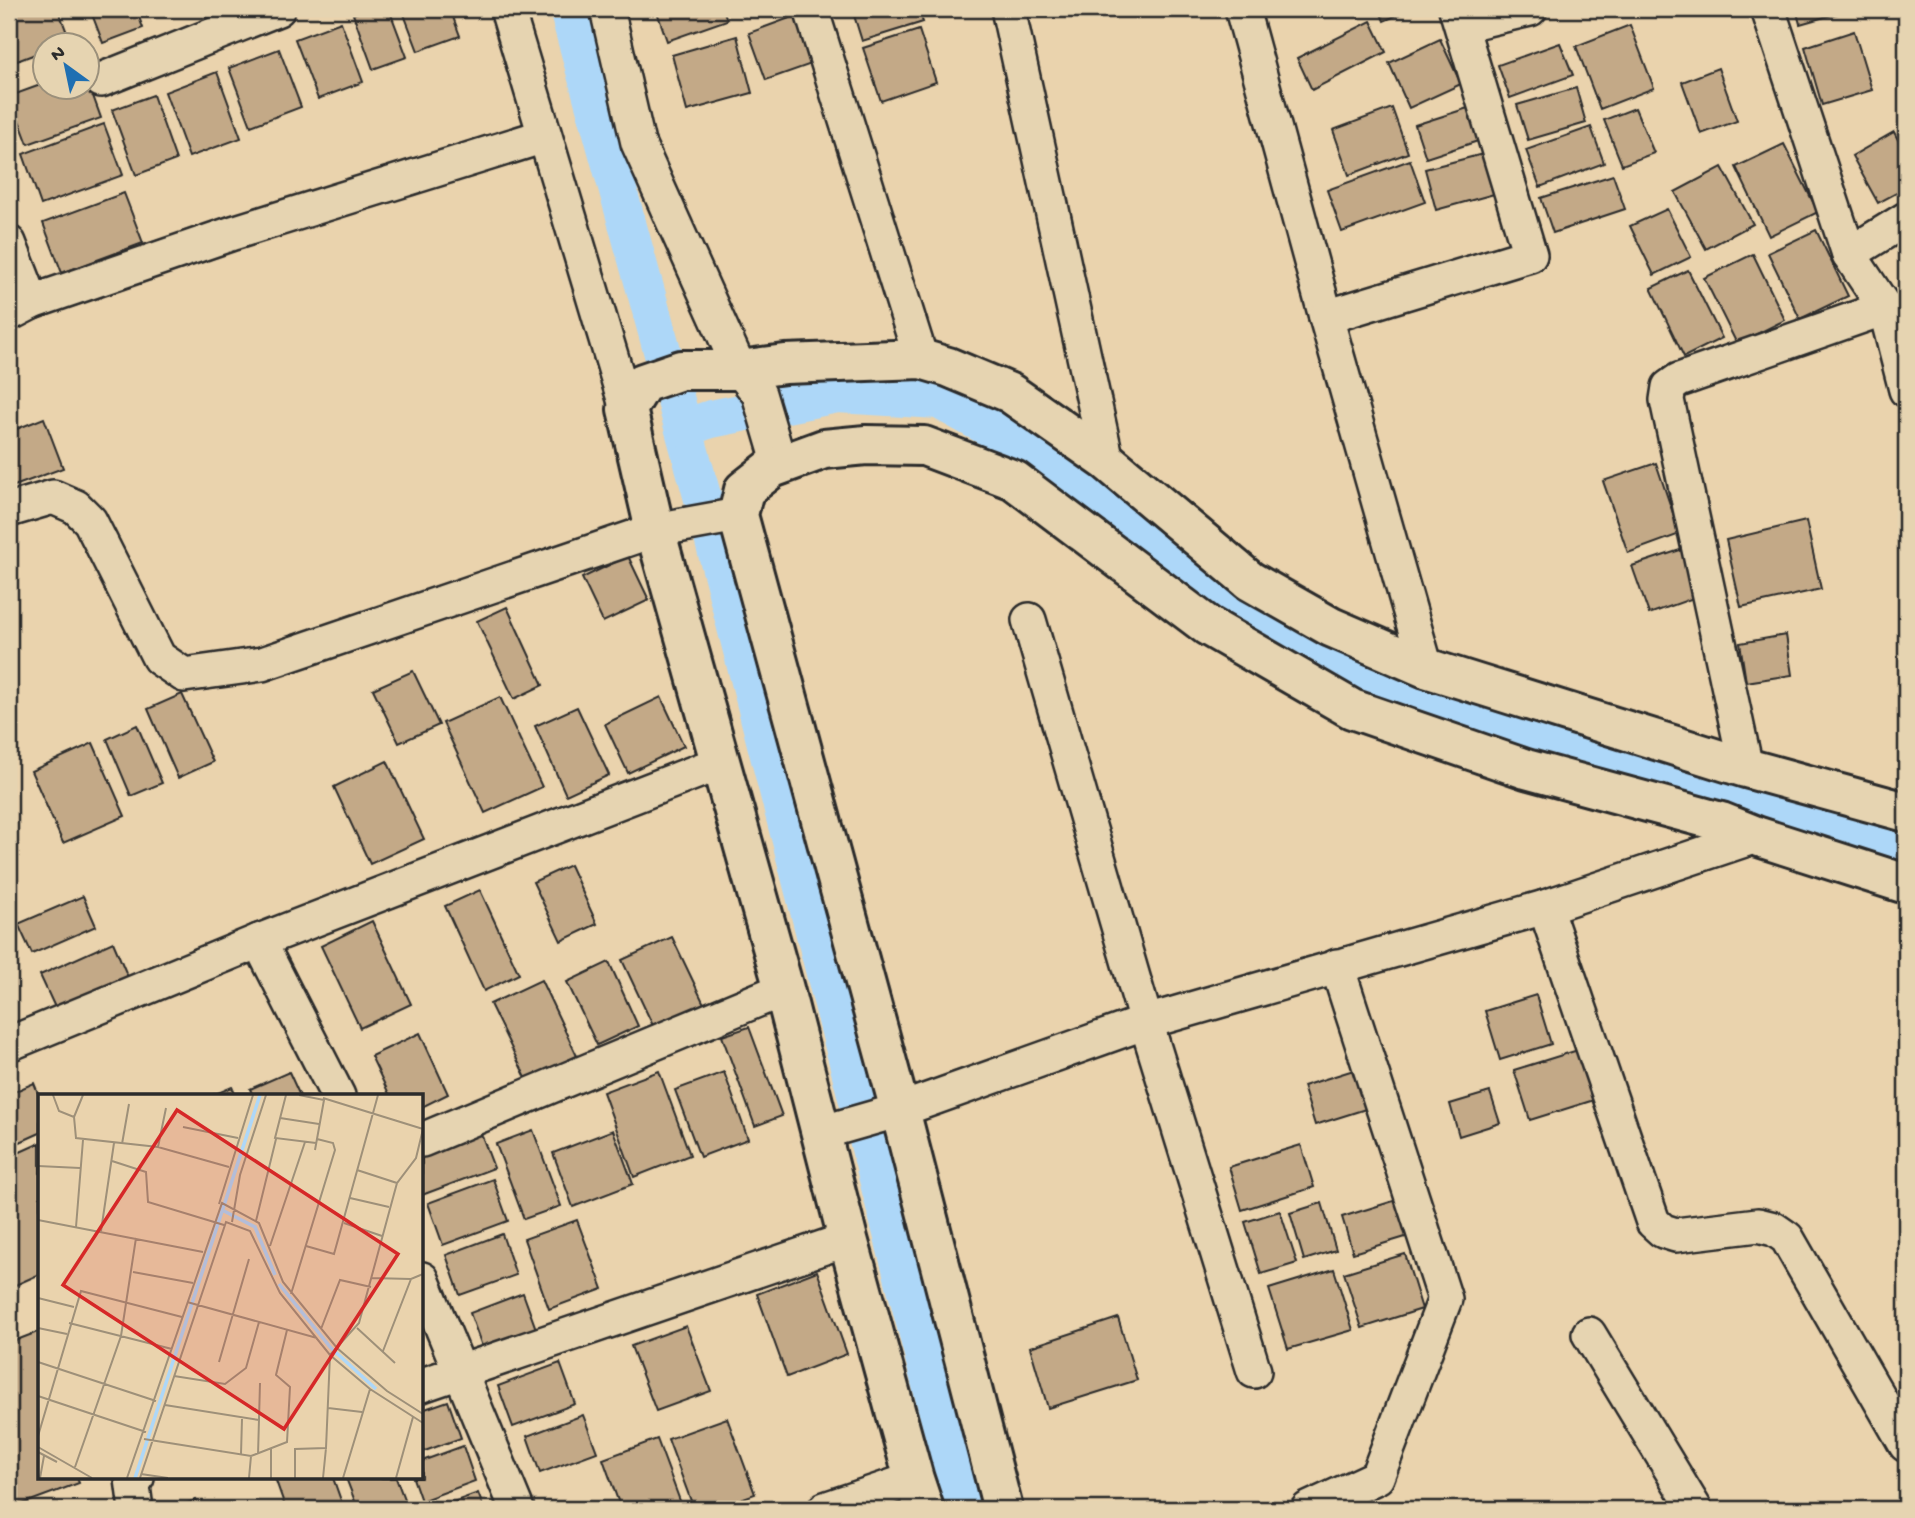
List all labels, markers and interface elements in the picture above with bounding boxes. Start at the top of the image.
north arrow [32,32,102,102]
text: N [47,42,70,68]
inset map [38,1094,424,1480]

